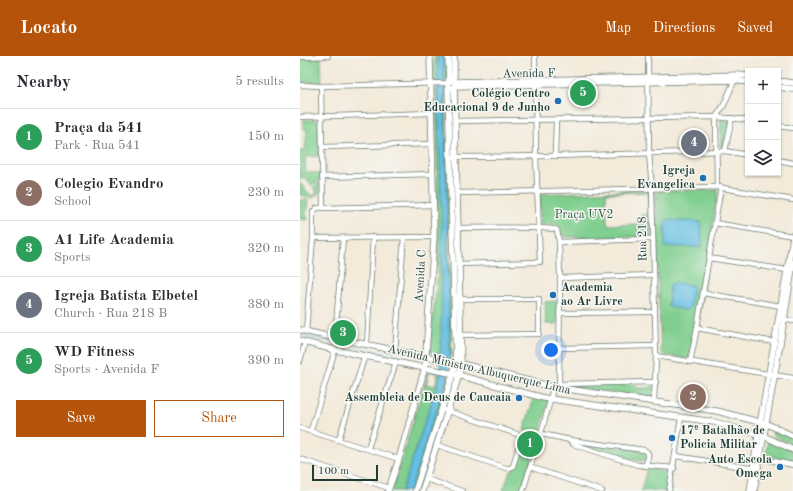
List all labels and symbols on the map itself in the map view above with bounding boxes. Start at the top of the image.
street label: Avenida F [502,68,556,80]
pin: 5 [570,78,596,108]
place label: Colégio Centro Educacional 9 de Junho [424,88,550,114]
marker: Colégio Centro Educacional 9 de Junho [553,96,563,106]
pin: 4 [681,128,707,158]
place label: Igreja Evangelica [637,165,695,191]
marker: Igreja Evangelica [698,173,708,183]
park label: Praça UV2 [554,209,614,221]
street label: Rua 218 [637,216,649,262]
street label: Avenida C [414,249,428,303]
place label: Academia ao Ar Livre [561,282,623,308]
marker: Academia ao Ar Livre [548,290,558,300]
pin: 3 [330,318,356,348]
your location [541,340,561,360]
street label: Avenida Ministro Albuquerque Lima [386,343,572,397]
pin: 2 [680,382,706,412]
place label: Assembleia de Deus de Caucaia [345,392,511,404]
marker: Assembleia de Deus de Caucaia [514,393,524,403]
place label: 17º Batalhão de Policia Militar [680,425,765,451]
pin: 1 [517,429,543,459]
marker: 17º Batalhão de Policia Militar [667,433,677,443]
place label: Auto Escola Omega [708,454,772,480]
marker: Auto Escola Omega [775,462,785,472]
scale bar [312,463,378,482]

